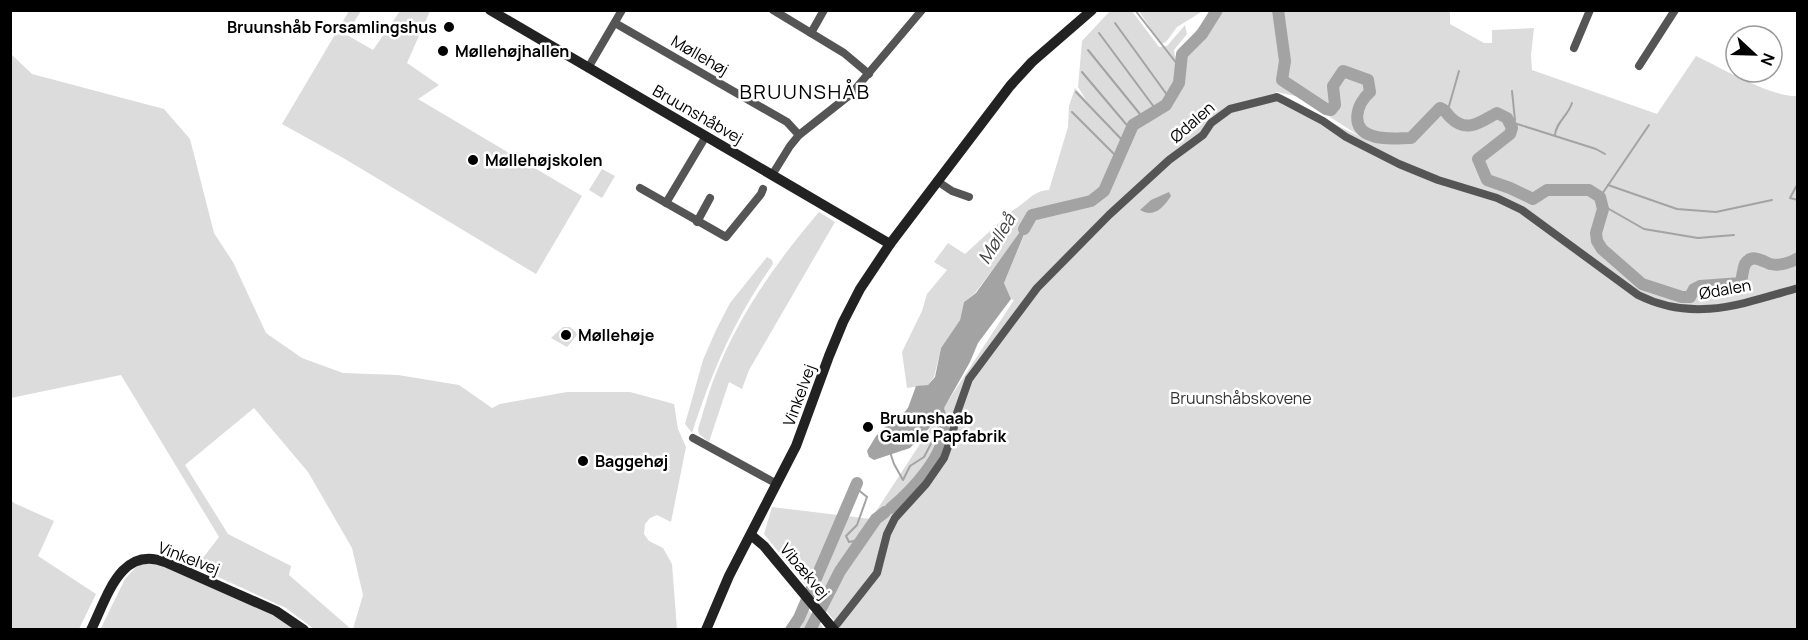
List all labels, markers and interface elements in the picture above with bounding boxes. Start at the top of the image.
place label: Bruunshåb Forsamlingshus [227,16,437,38]
marker: Bruunshåb Forsamlingshus [442,20,456,34]
north arrow [1724,24,1784,84]
street label: Møllehøj [667,30,733,80]
place label: Møllehøjhallen [455,40,569,62]
marker: Møllehøjhallen [436,44,450,58]
text: N [1756,50,1780,69]
district label: BRUUNSHÅB [739,78,871,105]
street label: Bruunshåbvej [649,79,747,149]
street label: Ødalen [1165,97,1219,147]
place label: Møllehøjskolen [485,149,603,171]
marker: Møllehøjskolen [466,153,480,167]
water label: Mølleå [972,208,1021,268]
street label: Ødalen [1697,274,1753,304]
place label: Møllehøje [578,324,655,346]
marker: Møllehøje [559,328,573,342]
street label: Vinkelvej [778,361,820,429]
park label: Bruunshåbskovene [1170,387,1312,409]
place label: Bruunshaab Gamle Papfabrik [880,407,1006,447]
marker: Bruunshaab Gamle Papfabrik [861,420,875,434]
place label: Baggehøj [595,450,668,472]
marker: Baggehøj [576,454,590,468]
street label: Vinkelvej [155,536,223,580]
street label: Vibækvej [775,538,835,604]

